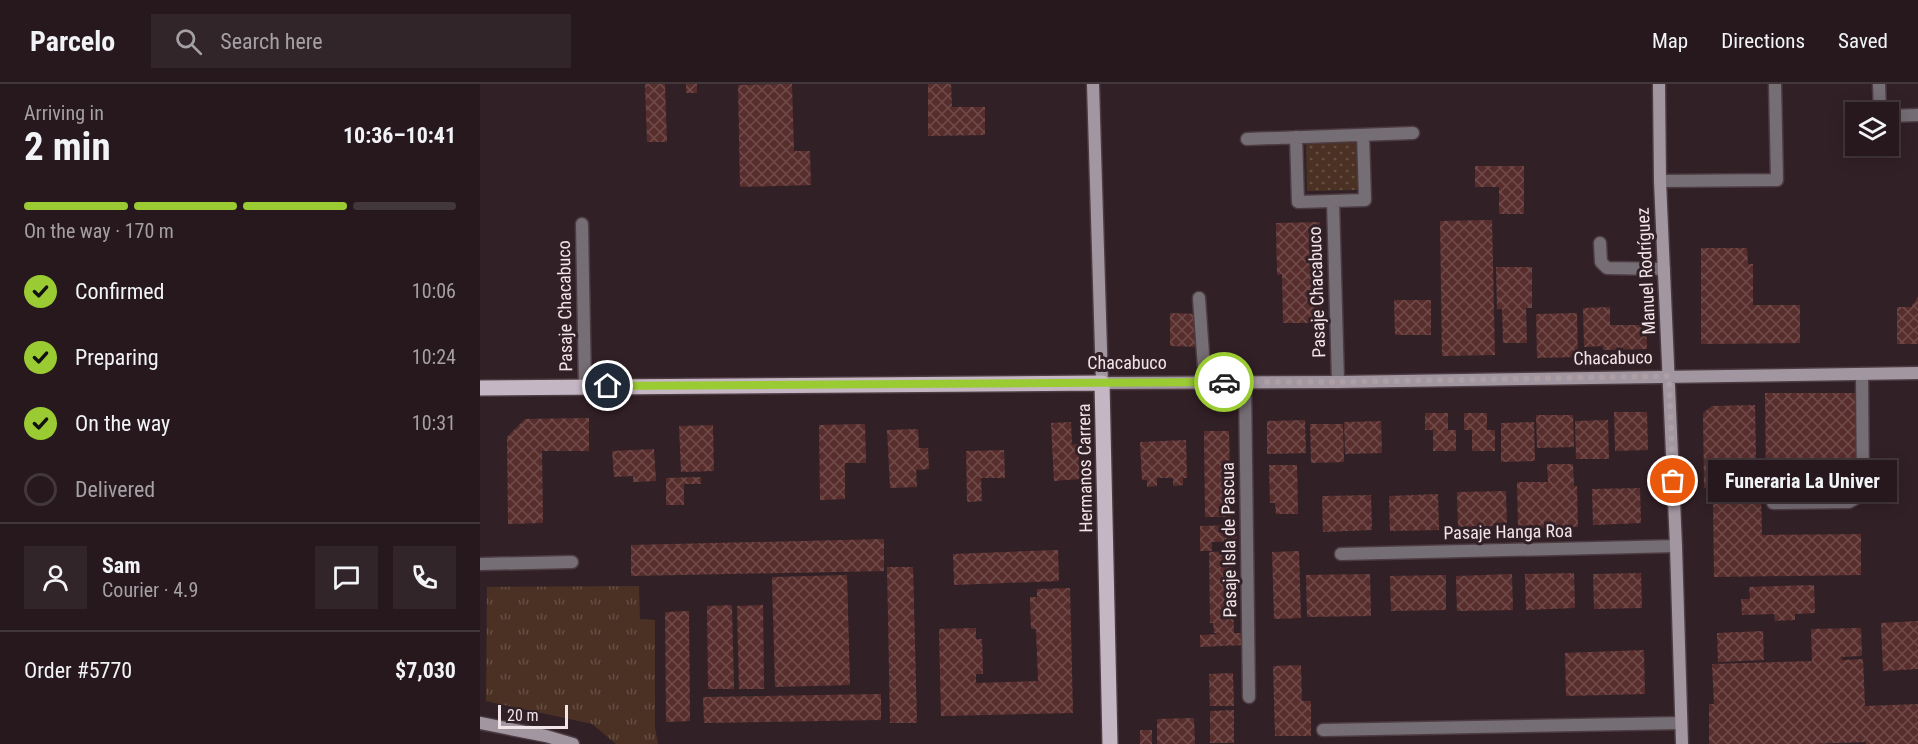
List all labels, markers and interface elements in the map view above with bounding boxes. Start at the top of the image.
search box [151,14,571,68]
text: Parcelo [30,25,115,58]
icon: search [172,25,205,58]
text: Search here [220,29,323,54]
text: Map [1652,29,1688,53]
text: Directions [1721,29,1805,53]
text: Saved [1838,29,1888,53]
text: Arriving in [24,101,104,125]
map controls [1845,102,1899,156]
button: layers [1845,102,1899,156]
text: 10:36–10:41 [343,123,456,148]
text: 2 min [24,124,111,170]
street label: Manuel Rodríguez [1632,207,1659,335]
text: On the way · 170 m [24,219,174,243]
street label: Pasaje Chacabuco [1304,226,1329,358]
street label: Pasaje Chacabuco [553,240,576,372]
icon: check [24,275,57,308]
text: Confirmed [75,279,164,304]
text: 10:06 [412,279,456,303]
icon: check [24,341,57,374]
text: Preparing [75,345,159,370]
text: 10:24 [412,345,456,369]
street label: Chacabuco [1573,346,1653,369]
street label: Chacabuco [1087,352,1167,373]
courier [1194,352,1254,412]
pin [582,360,633,411]
icon: car [1208,366,1241,399]
icon: home [591,369,624,402]
street label: Hermanos Carrera [1073,403,1096,533]
icon: check [24,407,57,440]
text: On the way [75,411,170,436]
text: 10:31 [412,411,456,435]
pin [1647,455,1698,506]
callout: Funeraria La Univer [1709,460,1898,502]
street label: Pasaje Isla de Pascua [1217,462,1240,618]
icon: bag [1656,464,1689,497]
text: Funeraria La Univer [1725,469,1880,493]
text: Delivered [75,477,155,502]
street label: Pasaje Hanga Roa [1443,520,1573,543]
button: person [24,546,87,609]
button: chat [315,546,378,609]
button: phone [393,546,456,609]
text: Sam [102,553,141,578]
text: Courier · 4.9 [102,578,198,602]
text: Order #5770 [24,658,132,683]
text: $7,030 [395,658,456,683]
scale bar [498,702,568,730]
text: 20 m [507,706,539,725]

